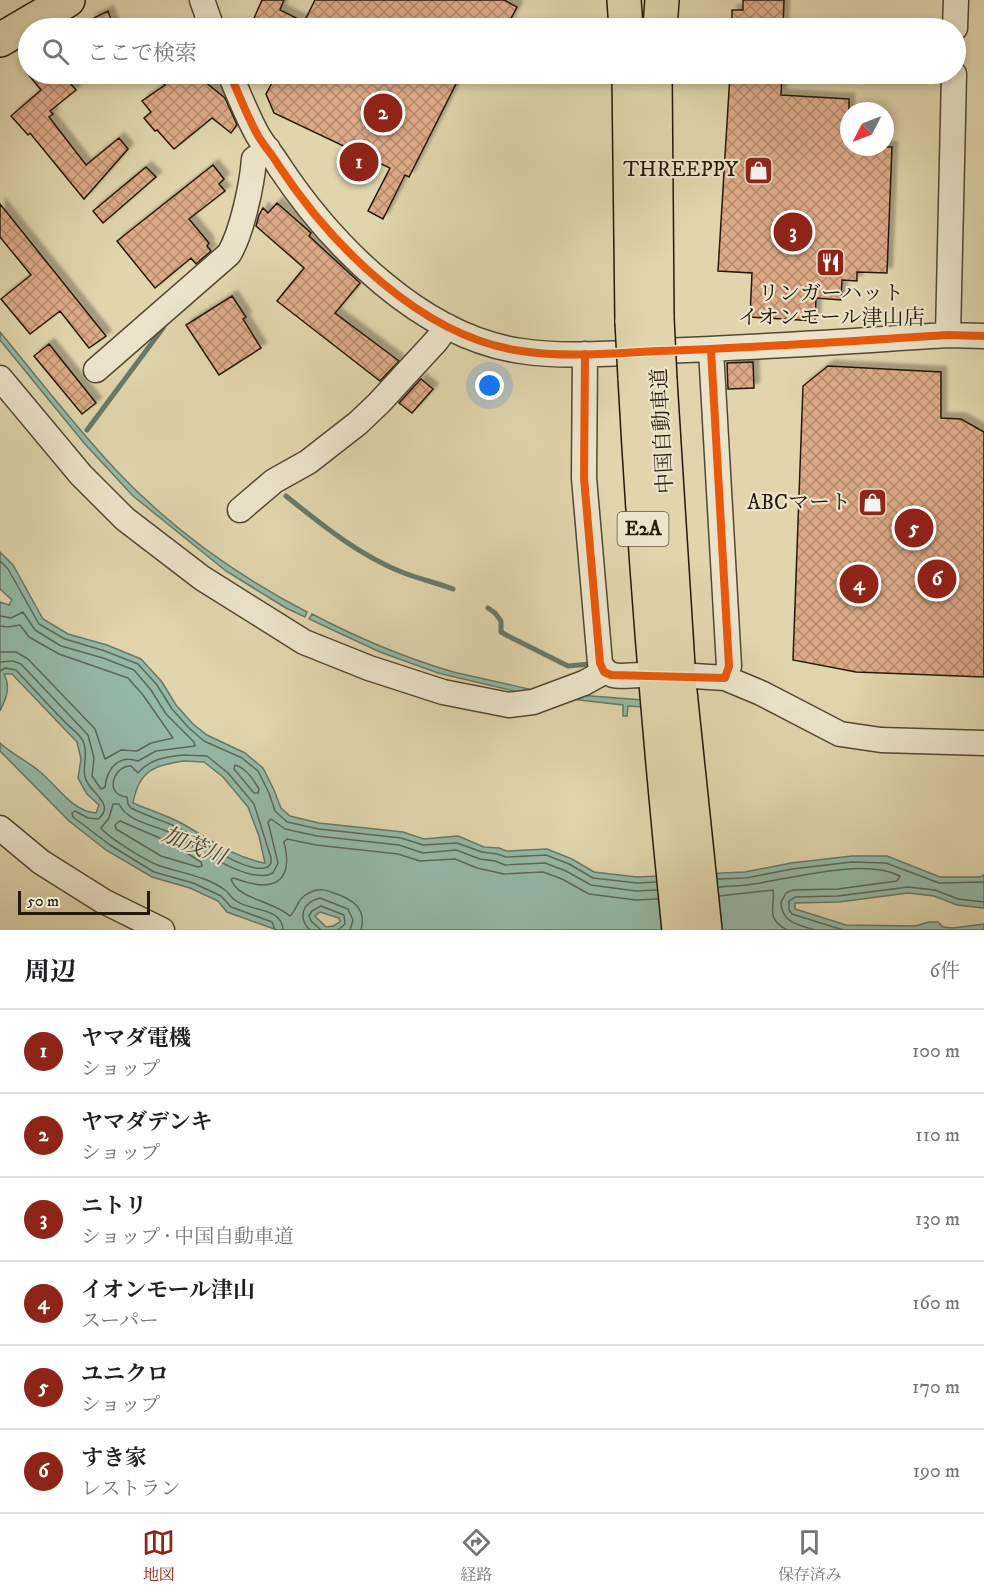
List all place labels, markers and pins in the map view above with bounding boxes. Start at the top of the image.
pin: 2 [364,90,403,136]
pin: 1 [340,140,378,184]
shop icon: THREEPPY [743,154,775,186]
place label: THREEPPY [623,157,739,183]
pin: 3 [774,210,812,254]
restaurant icon: リンガーハット イオンモール津山店 [815,247,847,279]
place label: リンガーハット イオンモール津山店 [737,281,925,331]
shop icon: ABCマート [856,487,888,519]
place label: ABCマート [747,490,851,516]
pin: 5 [894,506,934,550]
pin: 6 [918,556,956,602]
pin: 4 [840,562,878,606]

